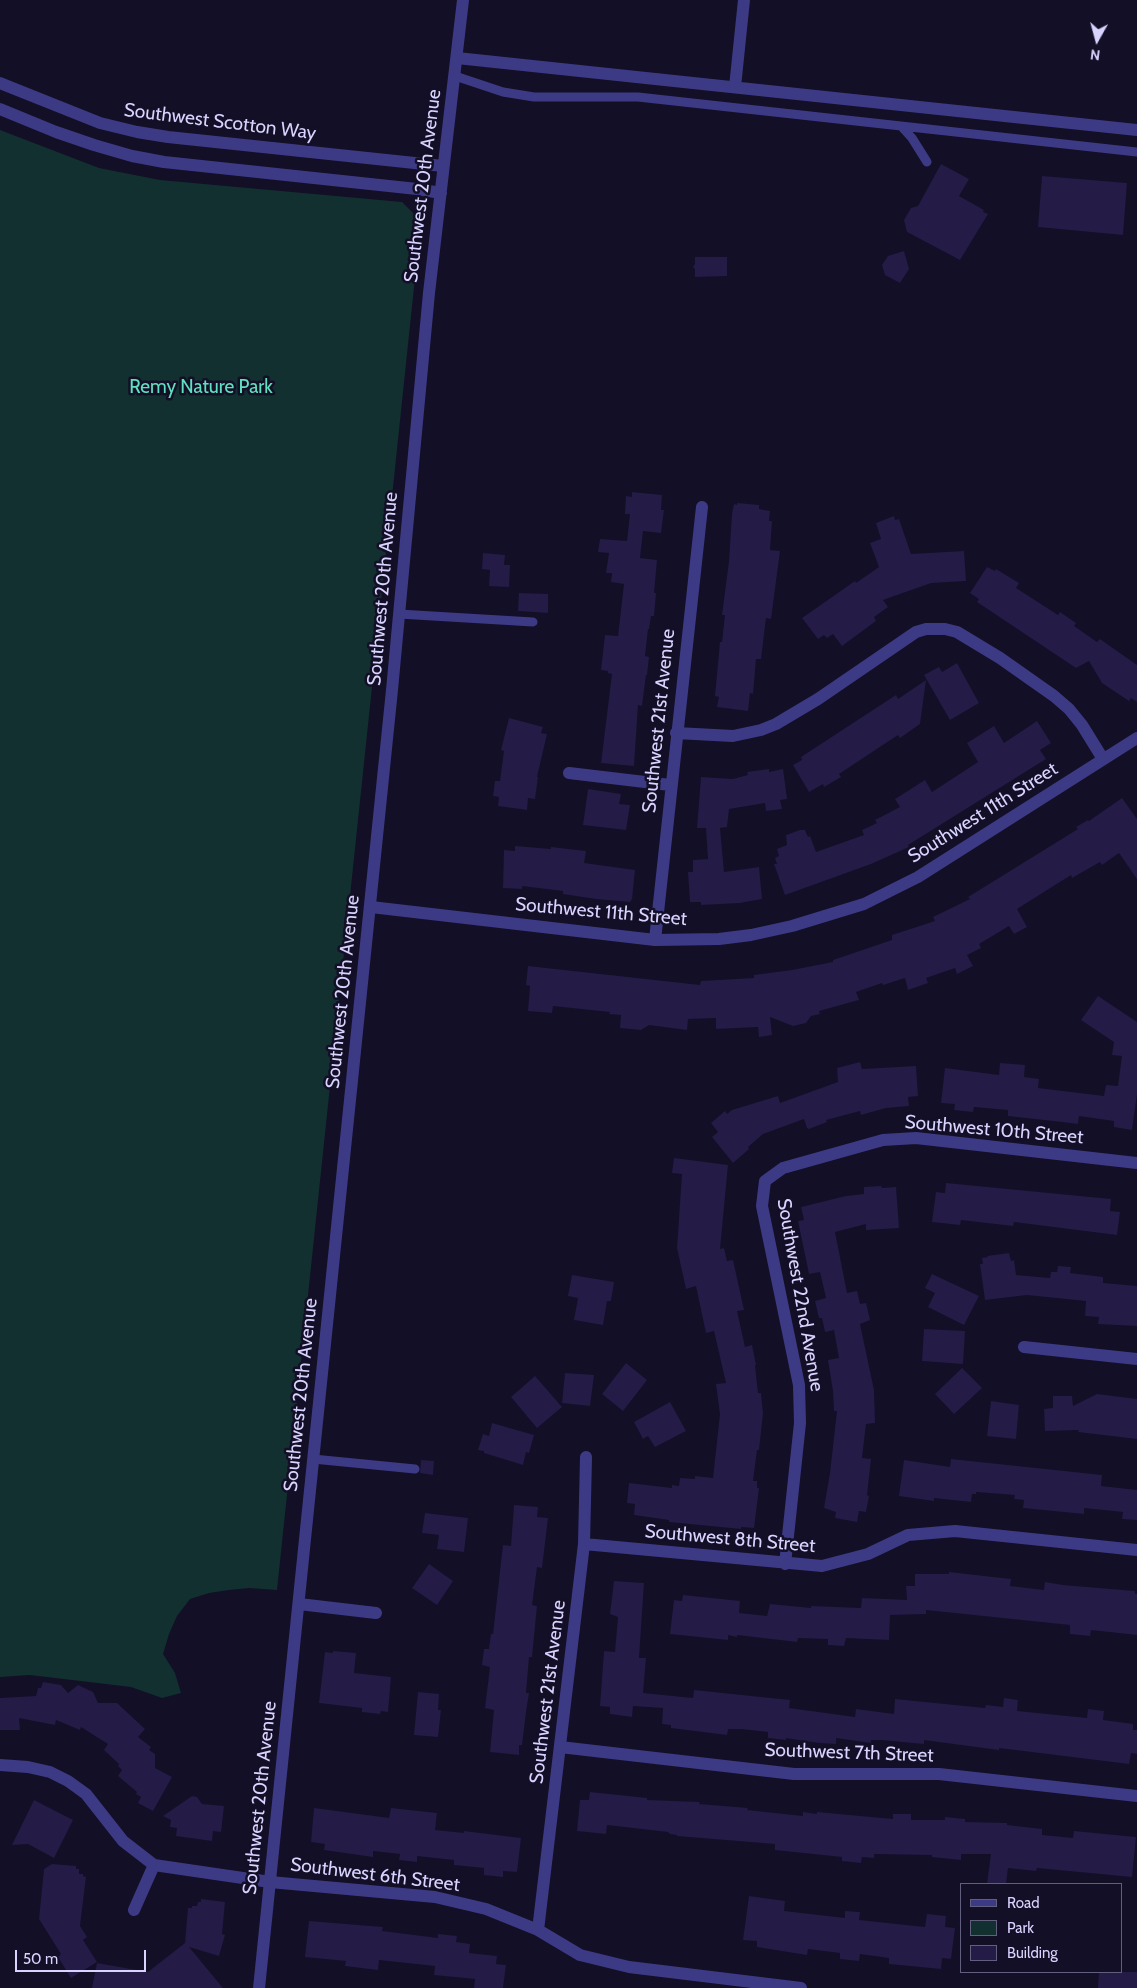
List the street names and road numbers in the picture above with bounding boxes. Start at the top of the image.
street label: Southwest 20th Avenue [400,88,446,284]
street label: Southwest Scotton Way [123,99,317,145]
street label: Southwest 20th Avenue [363,491,403,687]
street label: Southwest 21st Avenue [638,628,680,814]
street label: Southwest 11th Street [904,758,1062,868]
street label: Southwest 11th Street [514,893,688,931]
street label: Southwest 20th Avenue [321,894,365,1090]
street label: Southwest 10th Street [904,1111,1084,1149]
street label: Southwest 22nd Avenue [772,1197,828,1393]
street label: Southwest 20th Avenue [279,1297,323,1493]
street label: Southwest 8th Street [644,1520,816,1558]
street label: Southwest 21st Avenue [525,1599,571,1785]
street label: Southwest 20th Avenue [238,1700,282,1896]
street label: Southwest 7th Street [764,1739,934,1767]
street label: Southwest 6th Street [289,1853,461,1897]

